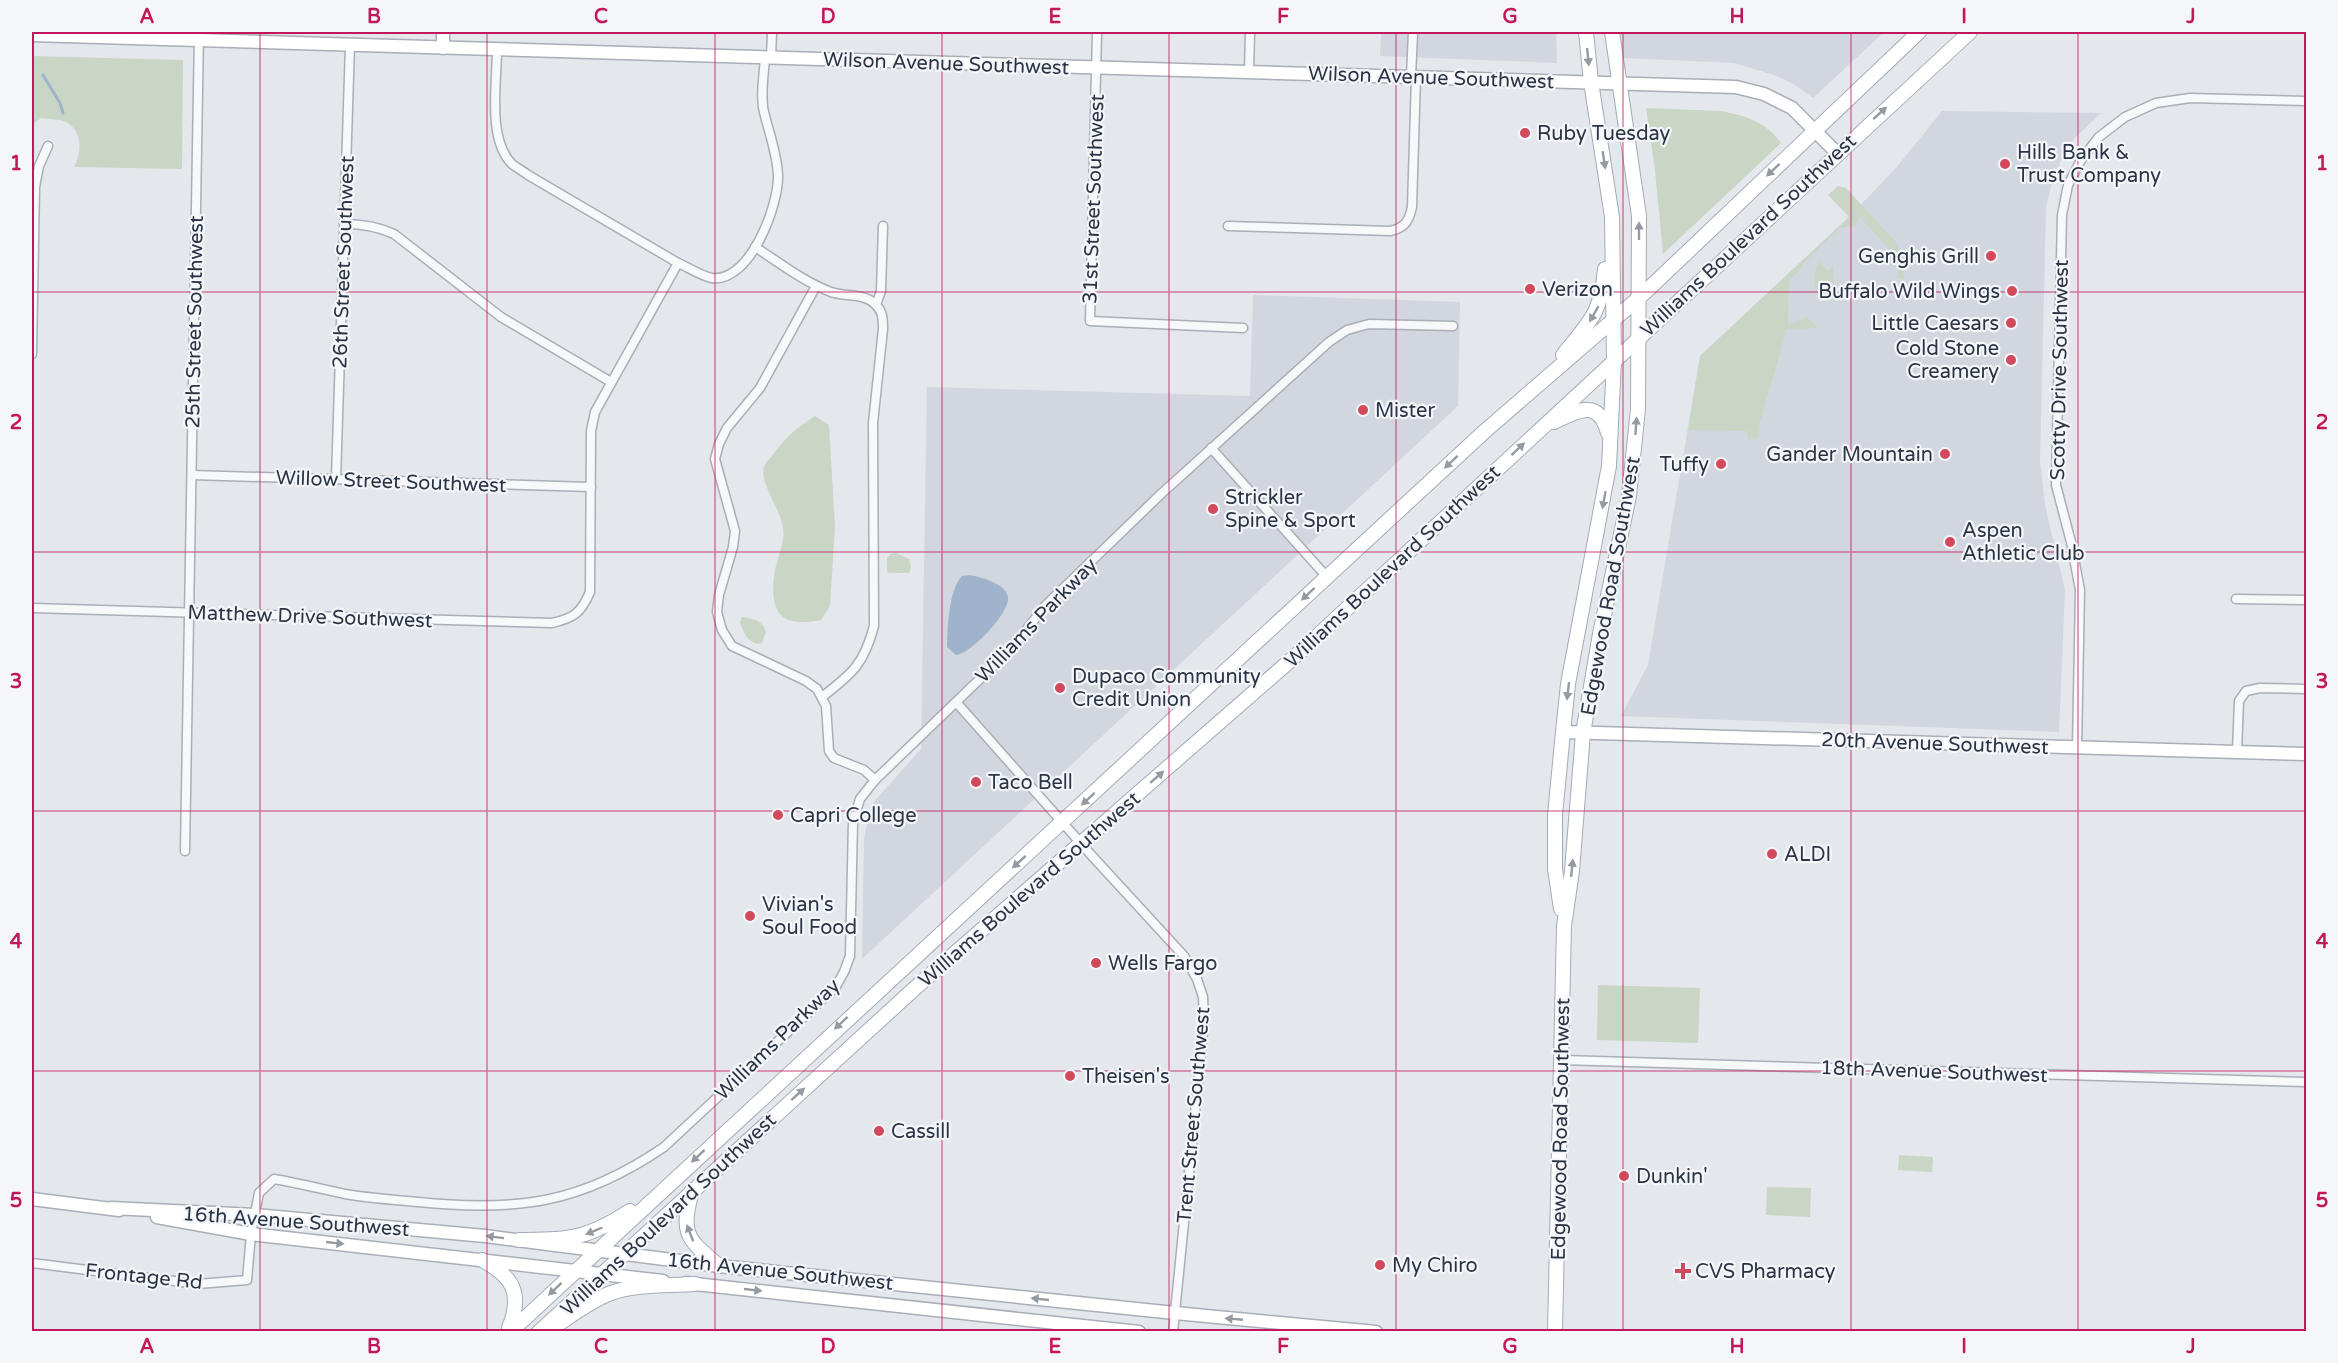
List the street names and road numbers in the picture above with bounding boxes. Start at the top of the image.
street label: Wilson Avenue Southwest [822,48,1070,80]
street label: Wilson Avenue Southwest [1307,62,1555,94]
street label: 31st Street Southwest [1078,93,1110,305]
street label: Williams Boulevard Southwest [1636,129,1862,342]
street label: 26th Street Southwest [328,155,360,369]
street label: 25th Street Southwest [181,215,209,429]
street label: Scotty Drive Southwest [2046,259,2074,481]
street label: Edgewood Road Southwest [1576,454,1646,718]
street label: Williams Boulevard Southwest [1280,460,1506,673]
street label: Willow Street Southwest [275,466,507,498]
street label: Williams Parkway [971,553,1103,688]
street label: Matthew Drive Southwest [187,601,433,633]
street label: 20th Avenue Southwest [1821,728,2049,760]
street label: Williams Boulevard Southwest [914,787,1146,993]
street label: Williams Parkway [710,974,845,1106]
street label: Edgewood Road Southwest [1547,997,1575,1261]
street label: Trent Street Southwest [1173,1005,1215,1224]
street label: 18th Avenue Southwest [1820,1056,2048,1088]
street label: Williams Boulevard Southwest [556,1108,782,1321]
street label: 16th Avenue Southwest [182,1202,411,1242]
street label: 16th Avenue Southwest [666,1248,895,1296]
street label: Frontage Rd [84,1259,204,1295]

